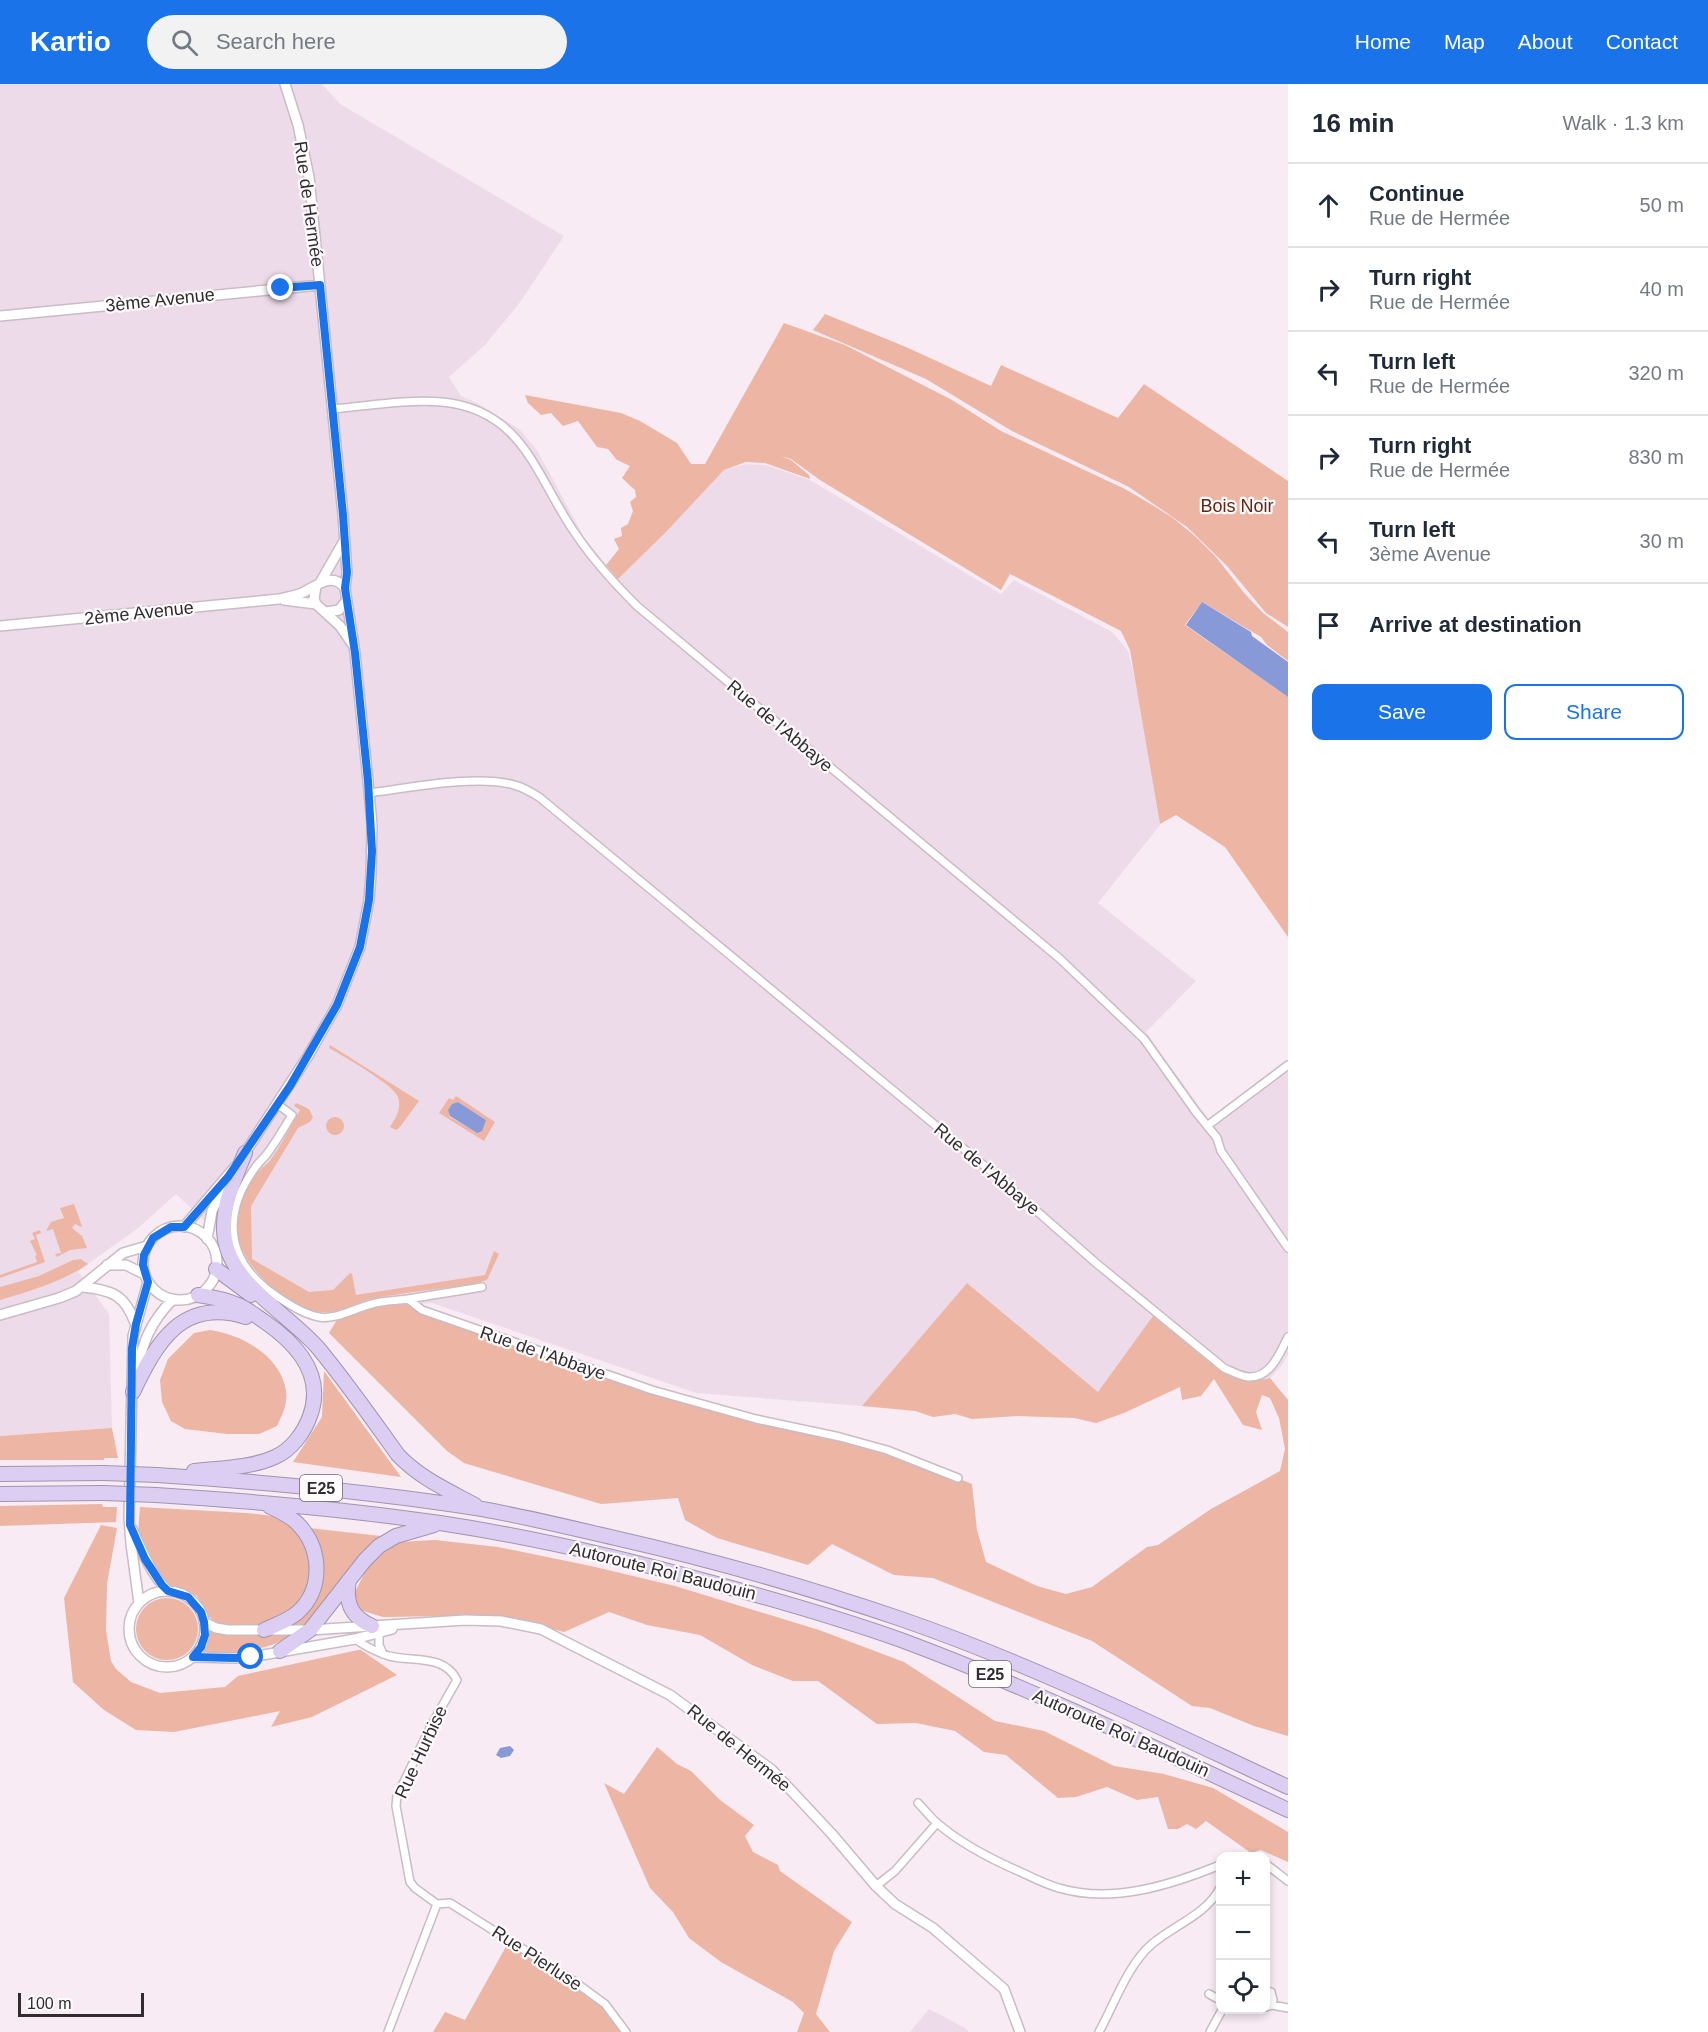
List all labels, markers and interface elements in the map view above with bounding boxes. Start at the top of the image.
search box [147,15,567,69]
text: Kartio [30,26,111,57]
icon: search [168,26,201,59]
text: Search here [216,29,336,54]
text: Home [1355,30,1411,53]
text: Map [1444,30,1485,53]
text: About [1518,30,1573,53]
text: Contact [1606,30,1678,53]
text: 16 min [1312,108,1394,138]
text: Walk · 1.3 km [1563,112,1684,134]
street label: Rue de Hermée [290,140,328,268]
text: Continue [1369,181,1464,206]
icon: ahead [1312,189,1345,222]
text: 50 m [1640,194,1684,216]
text: Rue de Hermée [1369,207,1510,229]
text: Turn right [1369,265,1471,290]
icon: right [1312,273,1345,306]
route end [267,274,293,300]
text: 40 m [1640,278,1684,300]
street label: 3ème Avenue [104,284,216,316]
text: Rue de Hermée [1369,291,1510,313]
text: Turn left [1369,349,1455,374]
icon: left [1312,357,1345,390]
text: 320 m [1628,362,1684,384]
text: Rue de Hermée [1369,375,1510,397]
text: Turn right [1369,433,1471,458]
icon: right [1312,441,1345,474]
text: 830 m [1628,446,1684,468]
text: Rue de Hermée [1369,459,1510,481]
park label: Bois Noir [1200,496,1274,516]
text: Turn left [1369,517,1455,542]
icon: left [1312,525,1345,558]
text: 30 m [1640,530,1684,552]
text: 3ème Avenue [1369,543,1491,565]
street label: 2ème Avenue [83,597,195,629]
icon: arrive [1312,609,1345,642]
text: Arrive at destination [1369,612,1582,637]
street label: Rue de l'Abbaye [723,676,837,776]
button: Save [1312,684,1492,740]
button: Share [1504,684,1684,740]
street label: Rue de l'Abbaye [930,1119,1044,1219]
street label: Rue de l'Abbaye [478,1322,608,1384]
road number: E25 [300,1475,342,1501]
street label: Autoroute Roi Baudouin [568,1538,758,1604]
route start [237,1643,263,1669]
road number: E25 [969,1661,1011,1687]
street label: Autoroute Roi Baudouin [1030,1685,1212,1781]
street label: Rue de Hermée [683,1700,795,1796]
street label: Rue Hurbise [391,1702,451,1802]
map controls [1216,1852,1270,2014]
button: + [1216,1852,1270,1906]
button: − [1216,1906,1270,1960]
street label: Rue Pierluse [488,1922,586,1994]
button: locate [1216,1960,1270,2014]
scale bar [18,1990,144,2018]
text: 100 m [27,1995,71,2012]

